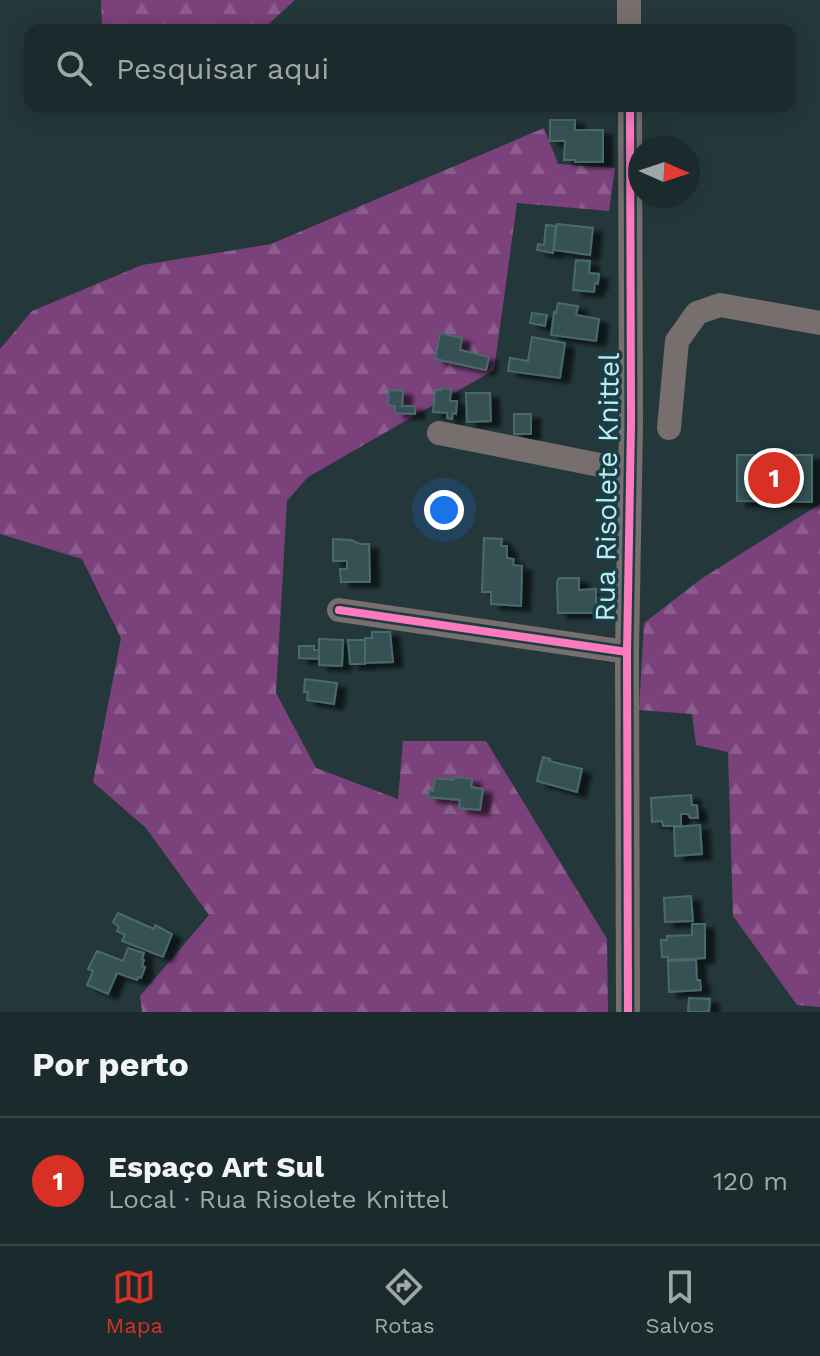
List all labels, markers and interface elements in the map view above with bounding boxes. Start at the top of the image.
search box [24,24,796,112]
icon: search [52,46,96,90]
text: Pesquisar aqui [116,51,329,86]
north arrow [628,136,700,208]
street label: Rua Risolete Knittel [588,352,626,622]
pin: 1 [748,448,800,508]
your location [424,490,464,530]
text: Por perto [32,1044,189,1084]
text: Espaço Art Sul [108,1149,324,1184]
text: 1 [52,1166,64,1196]
text: 120 m [713,1166,788,1196]
text: Local · Rua Risolete Knittel [108,1184,449,1214]
tab: Mapa [106,1265,163,1338]
tab: Rotas [374,1265,435,1338]
tab: Salvos [646,1265,714,1338]

